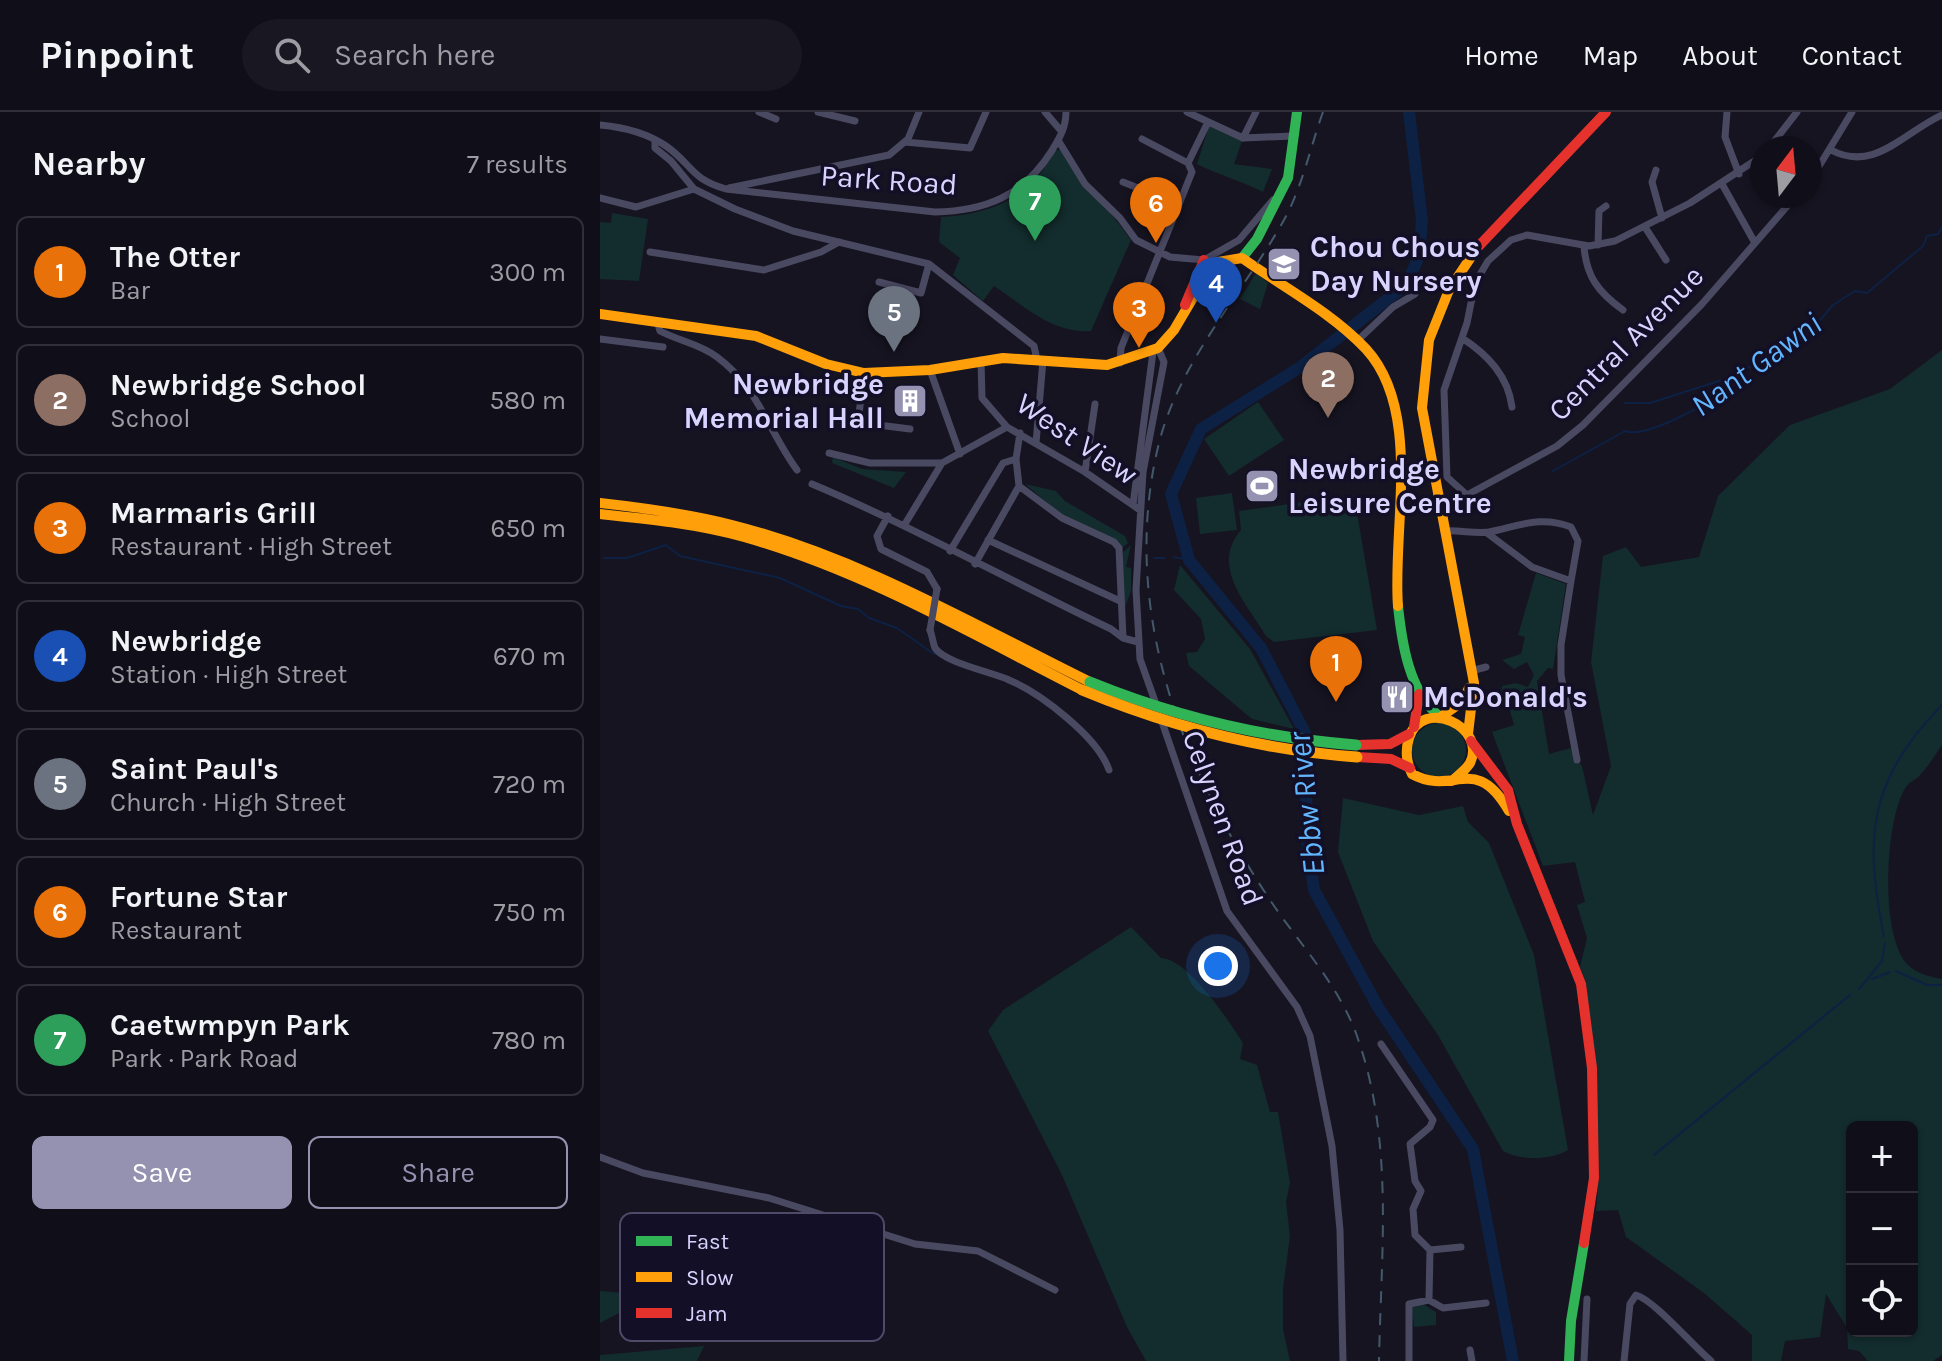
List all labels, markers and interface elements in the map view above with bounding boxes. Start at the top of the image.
search box [242,19,802,91]
text: Pinpoint [40,33,194,78]
icon: search [270,33,314,77]
text: Search here [334,37,495,73]
text: Home [1464,39,1539,72]
text: Map [1583,39,1638,72]
text: About [1682,39,1758,72]
text: Contact [1802,39,1902,72]
north arrow [1750,136,1822,208]
text: Nearby [32,144,146,184]
text: 7 results [467,149,568,180]
street label: Park Road [819,157,959,203]
pin: 7 [1009,175,1061,241]
pin: 6 [1130,177,1182,243]
place label: Chou Chous Day Nursery [1310,229,1482,299]
text: The Otter [110,239,240,275]
school or university icon: Chou Chous Day Nursery [1265,245,1303,283]
text: 1 [55,257,65,288]
text: 300 m [489,257,566,288]
pin: 4 [1190,257,1242,323]
street label: Central Avenue [1541,258,1711,428]
text: Bar [110,275,150,306]
pin: 3 [1113,282,1165,348]
pin: 5 [868,286,920,352]
water label: Nant Gawni [1684,305,1829,424]
pin: 2 [1302,352,1354,418]
place label: Newbridge Memorial Hall [684,366,884,436]
text: Newbridge School [110,367,366,403]
building icon: Newbridge Memorial Hall [891,382,929,420]
text: 2 [52,385,68,416]
text: 580 m [489,385,566,416]
street label: West View [1010,385,1145,493]
text: School [110,403,191,434]
place label: Newbridge Leisure Centre [1288,451,1492,521]
sports icon: Newbridge Leisure Centre [1243,467,1281,505]
text: Marmaris Grill [110,495,317,531]
text: 3 [52,513,68,544]
text: 650 m [491,513,566,544]
text: Restaurant · High Street [110,531,392,562]
text: Newbridge [110,623,262,659]
pin: 1 [1310,636,1362,702]
text: 4 [52,641,68,672]
text: 670 m [493,641,566,672]
text: Station · High Street [110,659,347,690]
restaurant icon: McDonald's [1378,678,1416,716]
place label: McDonald's [1423,679,1588,715]
street label: Celynen Road [1175,725,1271,911]
water label: Ebbw River [1280,729,1332,878]
text: Saint Paul's [110,751,279,787]
text: 5 [52,769,68,800]
text: 720 m [493,769,566,800]
text: Church · High Street [110,787,346,818]
text: Fortune Star [110,879,287,915]
text: 6 [52,897,68,928]
text: 750 m [493,897,566,928]
text: Restaurant [110,915,242,946]
your location [1198,946,1238,986]
text: Caetwmpyn Park [110,1007,350,1043]
text: 7 [54,1025,66,1056]
text: 780 m [492,1025,566,1056]
text: Park · Park Road [110,1043,299,1074]
map controls [1846,1121,1918,1337]
button: + [1846,1121,1918,1193]
button: Save [32,1136,292,1209]
button: Share [308,1136,568,1209]
button: − [1846,1193,1918,1265]
legend [620,1213,884,1341]
text: Fast [686,1229,729,1255]
text: Slow [686,1265,733,1291]
button: locate [1846,1265,1918,1337]
text: Jam [686,1301,728,1327]

